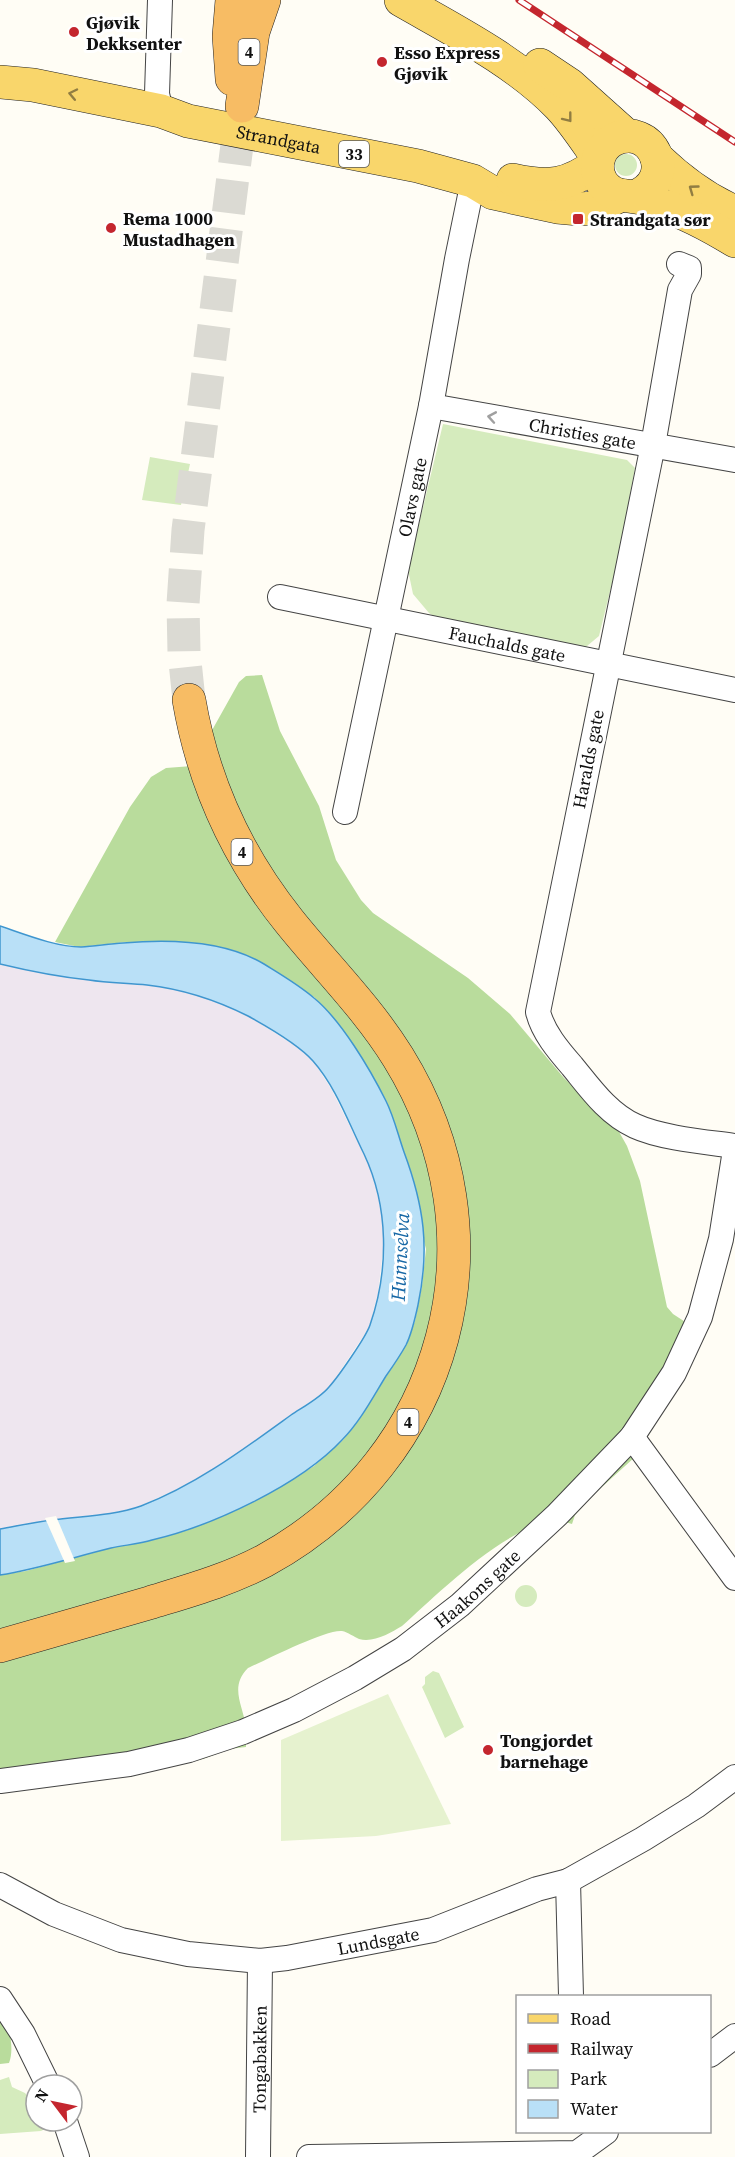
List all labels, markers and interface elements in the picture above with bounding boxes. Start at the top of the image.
place label: Gjøvik Dekksenter [86,10,183,56]
marker: Gjøvik Dekksenter [67,25,81,39]
road number: 4 [238,39,260,65]
place label: Esso Express Gjøvik [394,40,500,86]
marker: Esso Express Gjøvik [375,55,389,69]
one-way arrow [69,88,79,101]
one-way arrow [561,111,572,122]
street label: Strandgata [234,118,324,159]
road number: 33 [339,141,369,167]
one-way arrow [689,185,700,196]
place label: Rema 1000 Mustadhagen [123,206,235,252]
place label: Strandgata sør [590,207,711,232]
marker: Strandgata sør [571,212,585,226]
marker: Rema 1000 Mustadhagen [104,221,118,235]
one-way arrow [487,411,497,424]
street label: Christies gate [527,411,638,455]
street label: Olavs gate [391,455,432,539]
street label: Fauchalds gate [447,619,568,668]
street label: Haralds gate [566,707,610,811]
road number: 4 [232,839,252,865]
water label: Hunnselva [384,1212,416,1303]
road number: 4 [398,1409,418,1435]
street label: Haakons gate [429,1543,525,1633]
place label: Tongjordet barnehage [500,1728,593,1774]
marker: Tongjordet barnehage [481,1743,495,1757]
street label: Lundsgate [335,1920,421,1961]
legend [516,1995,711,2133]
street label: Tongabakken [246,2005,272,2113]
text: Road [570,2006,611,2031]
text: Railway [570,2036,634,2061]
text: Park [570,2066,607,2091]
north arrow [24,2073,84,2133]
text: N [29,2084,54,2106]
text: Water [570,2096,618,2121]

